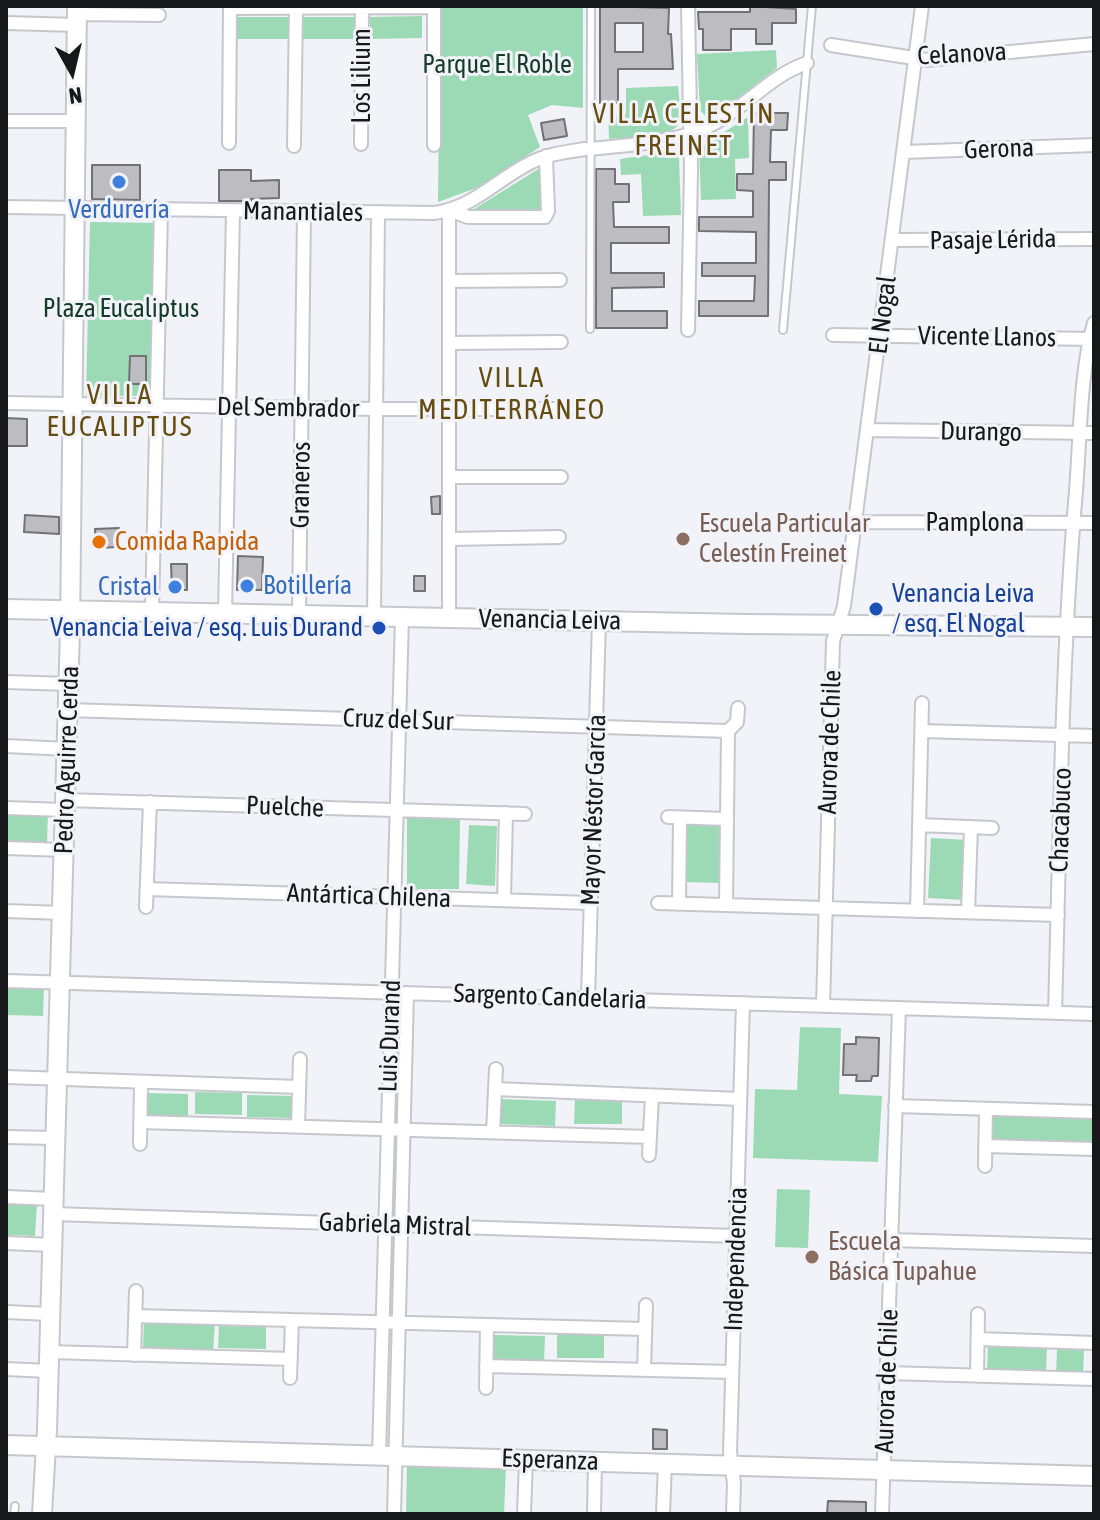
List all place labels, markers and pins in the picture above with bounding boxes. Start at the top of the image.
marker: Verdurería [110,173,128,191]
place label: Verdurería [68,194,170,226]
place label: Escuela Particular Celestín Freinet [699,508,870,570]
place label: Comida Rapida [115,526,259,558]
marker: Escuela Particular Celestín Freinet [674,530,692,548]
marker: Comida Rapida [90,533,108,551]
place label: Botillería [263,570,352,602]
place label: Cristal [98,571,159,603]
marker: Botillería [238,577,256,595]
marker: Cristal [166,578,184,596]
place label: Venancia Leiva / esq. El Nogal [892,578,1035,640]
marker: Venancia Leiva / esq. El Nogal [867,600,885,618]
place label: Venancia Leiva / esq. Luis Durand [50,612,363,644]
marker: Venancia Leiva / esq. Luis Durand [370,619,388,637]
place label: Escuela Básica Tupahue [828,1226,977,1288]
marker: Escuela Básica Tupahue [803,1248,821,1266]

